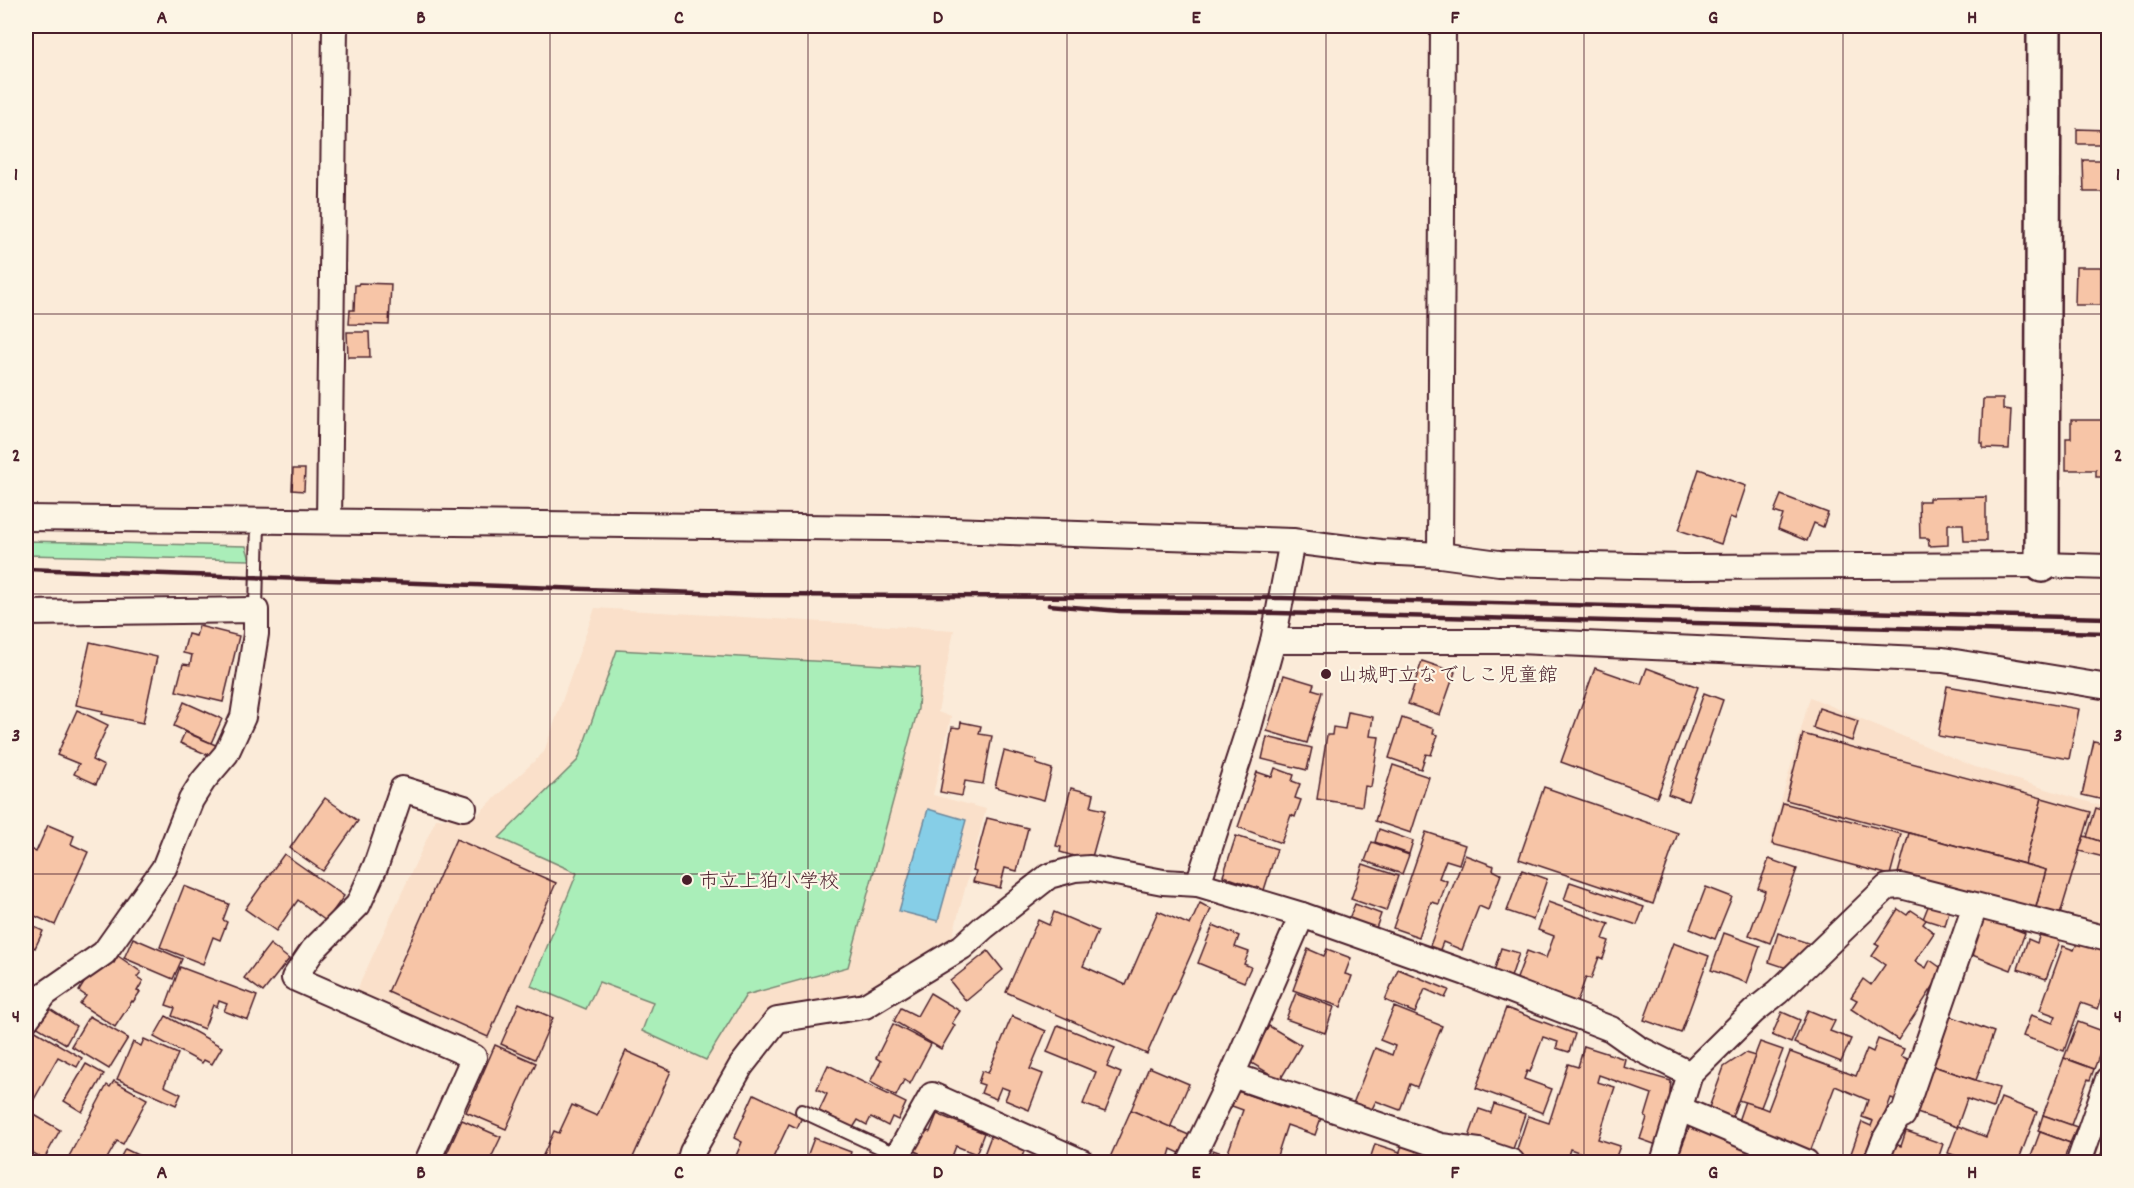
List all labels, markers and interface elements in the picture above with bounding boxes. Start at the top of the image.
text: A [157,5,168,33]
text: B [416,5,426,33]
text: C [674,5,684,33]
text: D [933,5,944,33]
text: E [1191,5,1201,33]
text: F [1451,5,1461,33]
text: G [1708,5,1718,33]
text: H [1967,5,1977,33]
text: 1 [14,162,18,190]
text: 1 [2116,162,2120,190]
text: 2 [12,443,20,471]
text: 2 [2114,443,2122,471]
place label: 山城町立なでしこ児童館 [1338,663,1558,691]
marker: 山城町立なでしこ児童館 [1319,667,1333,681]
text: 3 [12,723,20,751]
text: 3 [2114,723,2122,751]
place label: 市立上狛小学校 [699,869,839,897]
marker: 市立上狛小学校 [680,873,694,887]
text: 4 [12,1004,20,1032]
text: 4 [2114,1004,2122,1032]
text: A [157,1160,168,1188]
text: B [416,1160,426,1188]
text: C [674,1160,684,1188]
text: D [933,1160,944,1188]
text: E [1191,1160,1201,1188]
text: F [1451,1160,1461,1188]
text: G [1708,1160,1718,1188]
text: H [1967,1160,1977,1188]

